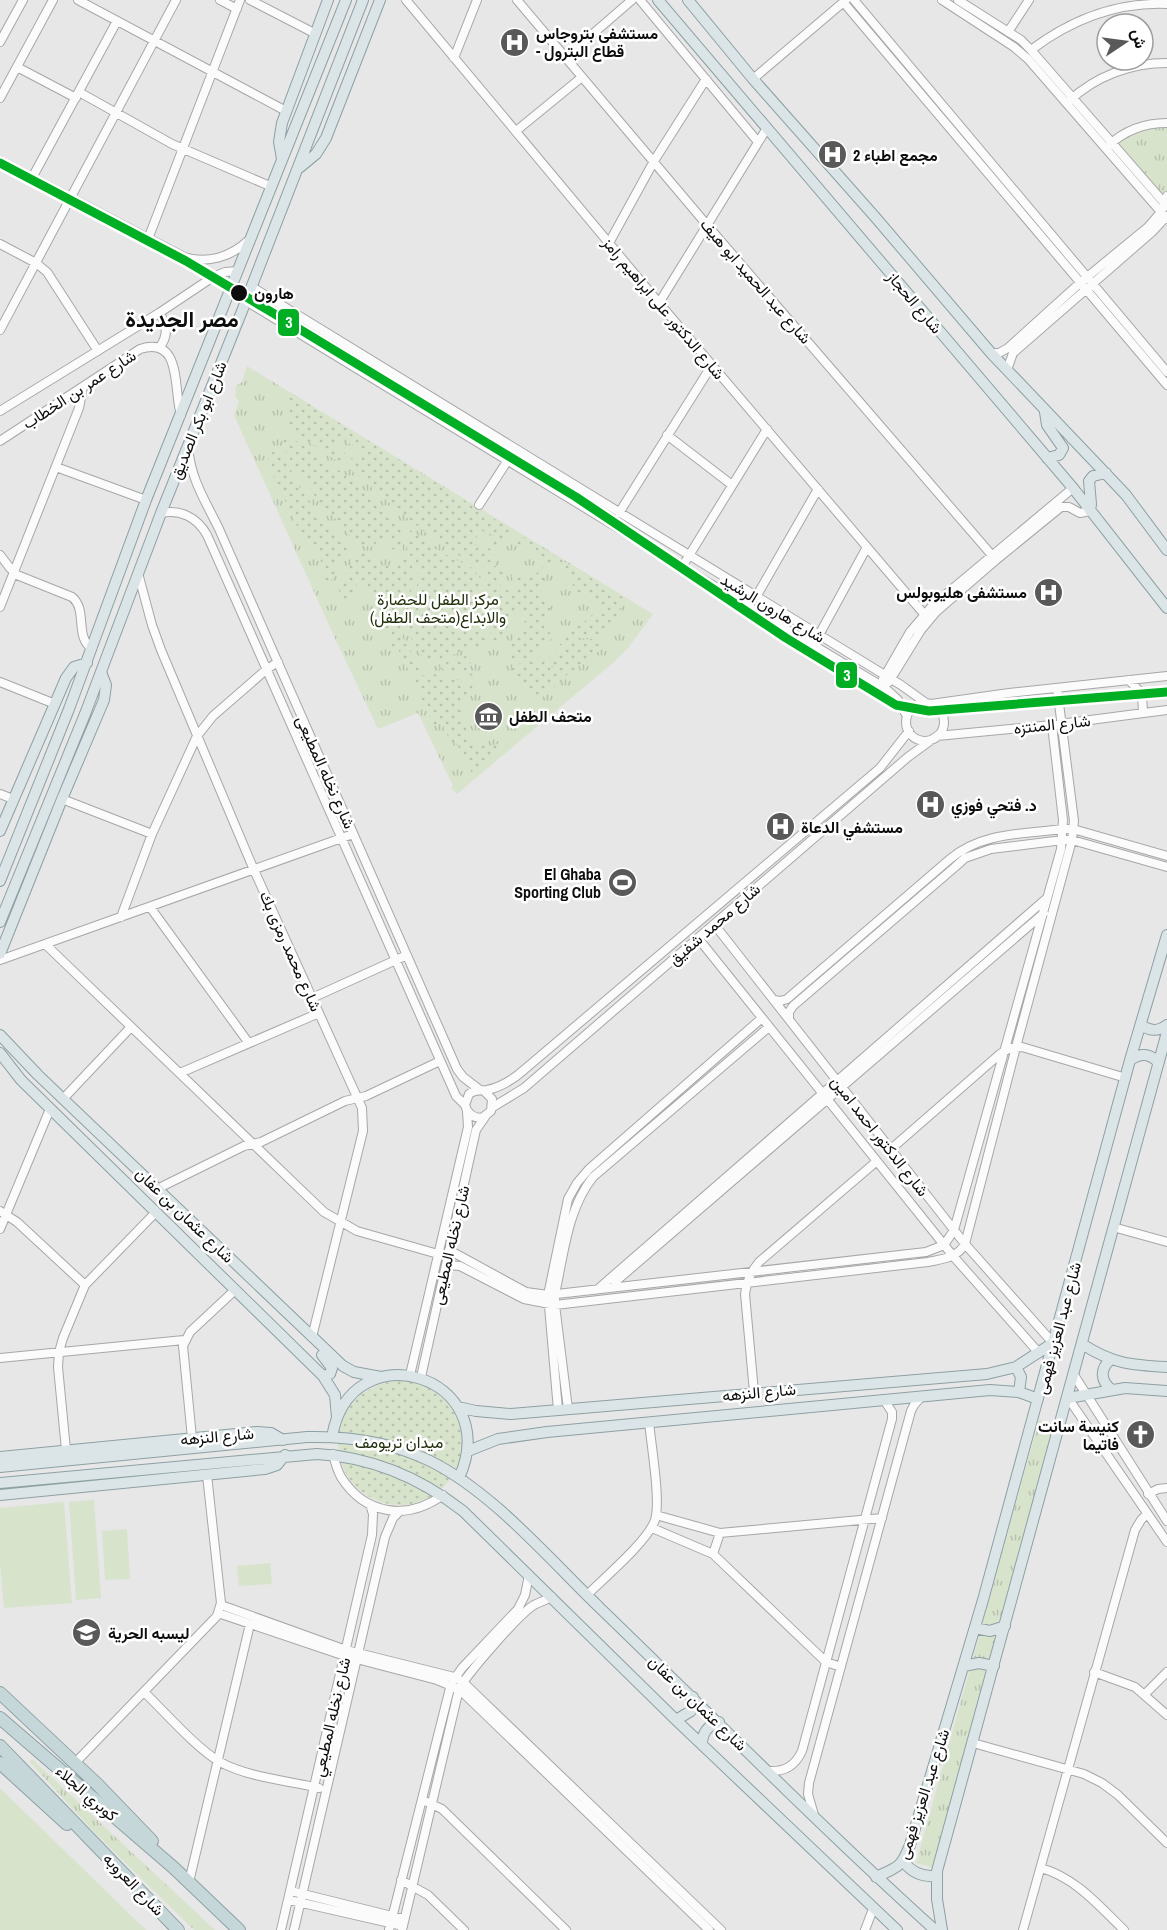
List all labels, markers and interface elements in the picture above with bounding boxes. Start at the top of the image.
north arrow [1095,12,1155,72]
place label: مستشفي بتروجاس - قطاع البترول [536,22,659,62]
hospital icon: مستشفي بتروجاس - قطاع البترول [499,26,531,58]
text: ش [1127,27,1152,50]
hospital icon: مجمع اطباء 2 [816,139,848,171]
place label: مجمع اطباء 2 [853,144,938,167]
street label: شارع عبد الحميد ابو هيف [695,214,817,349]
street label: شارع الدكتور على ابراهيم رامز [596,231,730,385]
street label: شارع الحجاز [881,265,948,339]
place label: هارون [254,282,294,304]
marker: هارون [229,283,249,303]
district label: مصر الجديدة [125,304,239,334]
line badge: 3 [277,308,300,337]
text: 3 [285,311,293,333]
street label: شارع عمر بن الخطاب [18,344,141,435]
street label: شارع ابو بكر الصديق [164,358,233,483]
street label: شارع هارون الرشيد [716,568,829,649]
hospital icon: مستشفى هليوبولس [1032,576,1064,608]
place label: مستشفى هليوبولس [896,581,1027,603]
park label: مركز الطفل للحضارة والابداع(متحف الطفل) [370,588,506,629]
line badge: 3 [835,661,858,689]
text: 3 [843,664,851,686]
museum icon: متحف الطفل [472,700,504,732]
place label: متحف الطفل [509,705,592,727]
street label: شارع المنتزه [1012,709,1092,740]
street label: شارع نخله المطيعى [290,712,361,833]
hospital icon: د. فتحي فوزي [914,789,946,821]
place label: د. فتحي فوزي [951,794,1037,819]
hospital icon: مستشفي الدعاة [764,811,796,843]
place label: مستشفي الدعاة [801,816,903,841]
place label: El Ghaba Sporting Club [514,863,602,903]
sports icon: El Ghaba Sporting Club [606,867,638,899]
street label: شارع محمد شفيق [663,878,765,971]
street label: شارع محمد رمزى بك [254,887,327,1015]
street label: شارع الدكتور احمد امين [825,1071,934,1201]
street label: شارع عثمان بن عفان [130,1162,239,1268]
street label: شارع نخله المطيعى [426,1183,475,1307]
street label: شارع عبد العزيز فهمى [1030,1259,1087,1397]
street label: شارع النزهه [721,1378,797,1407]
place label: كنيسة سانت فاتيما [1038,1415,1119,1455]
church icon: كنيسة سانت فاتيما [1124,1419,1156,1451]
street label: شارع النزهه [179,1422,255,1451]
park label: ميدان تريومف [355,1431,443,1453]
school or university icon: ليسبه الحرية [71,1617,103,1649]
place label: ليسبه الحرية [108,1622,190,1644]
street label: شارع عثمان بن عفان [643,1650,752,1756]
street label: شارع نخله المطيعي [307,1655,358,1780]
street label: شارع عبد العزيز فهمى [892,1726,955,1862]
street label: كوبري الجلاء [49,1760,123,1828]
street label: شارع العروبه [98,1848,169,1921]

